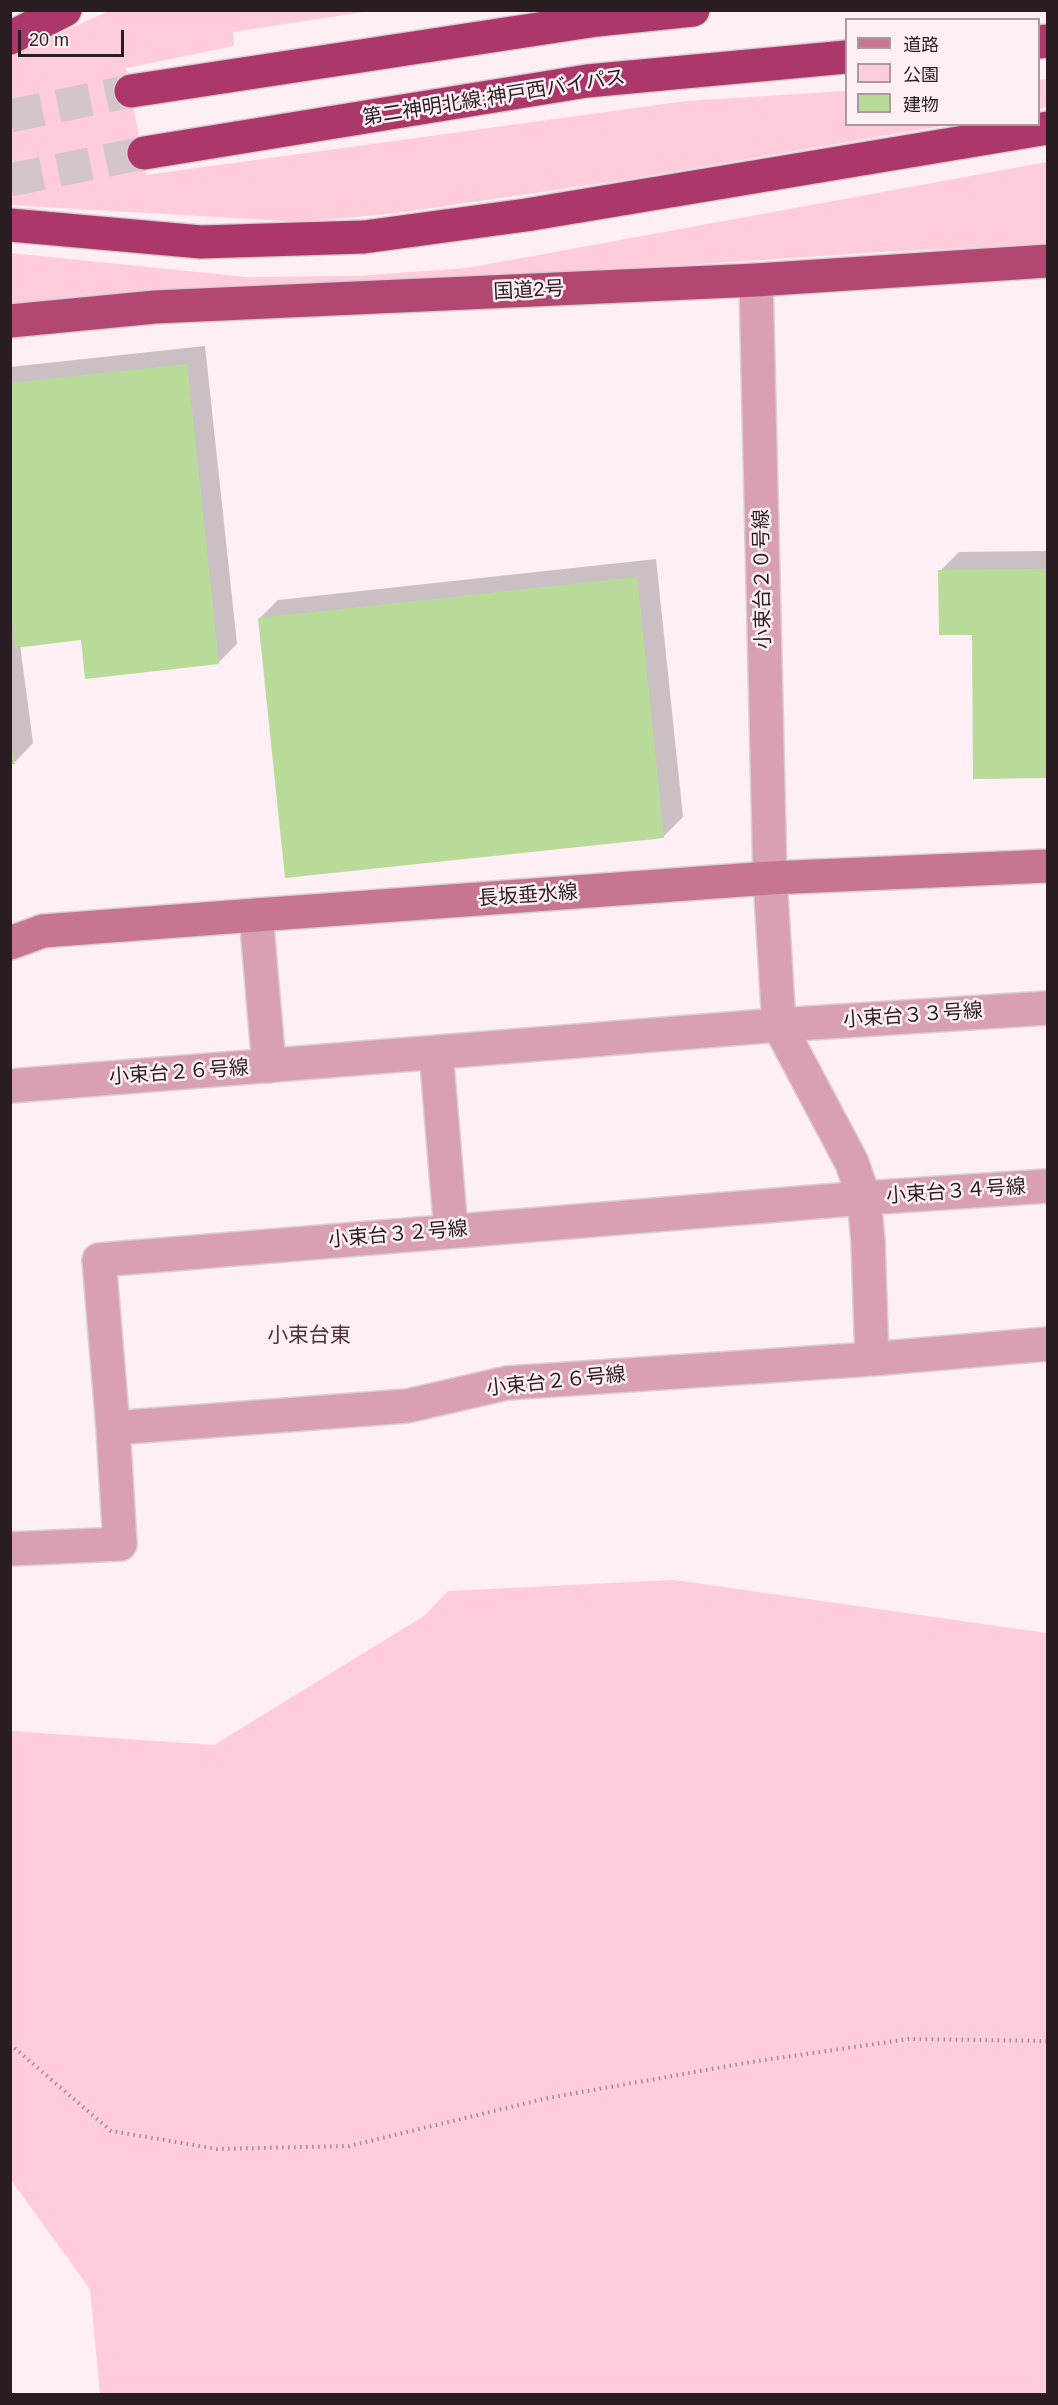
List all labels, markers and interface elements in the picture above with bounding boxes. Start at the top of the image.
scale bar [21,18,128,56]
legend [845,18,1040,126]
text: 20 m [29,30,69,50]
text: 道路 [903,35,939,55]
street label: 第二神明北線;神戸西バイパス [361,65,627,131]
text: 公園 [903,65,939,85]
text: 建物 [903,95,939,115]
street label: 国道2号 [493,277,565,305]
street label: 小束台２０号線 [750,509,776,649]
street label: 長坂垂水線 [477,881,579,911]
street label: 小束台３３号線 [842,999,984,1033]
street label: 小束台２６号線 [108,1056,250,1090]
street label: 小束台３４号線 [885,1175,1027,1209]
street label: 小束台３２号線 [327,1217,469,1253]
district label: 小束台東 [267,1323,351,1349]
street label: 小束台２６号線 [485,1363,627,1401]

